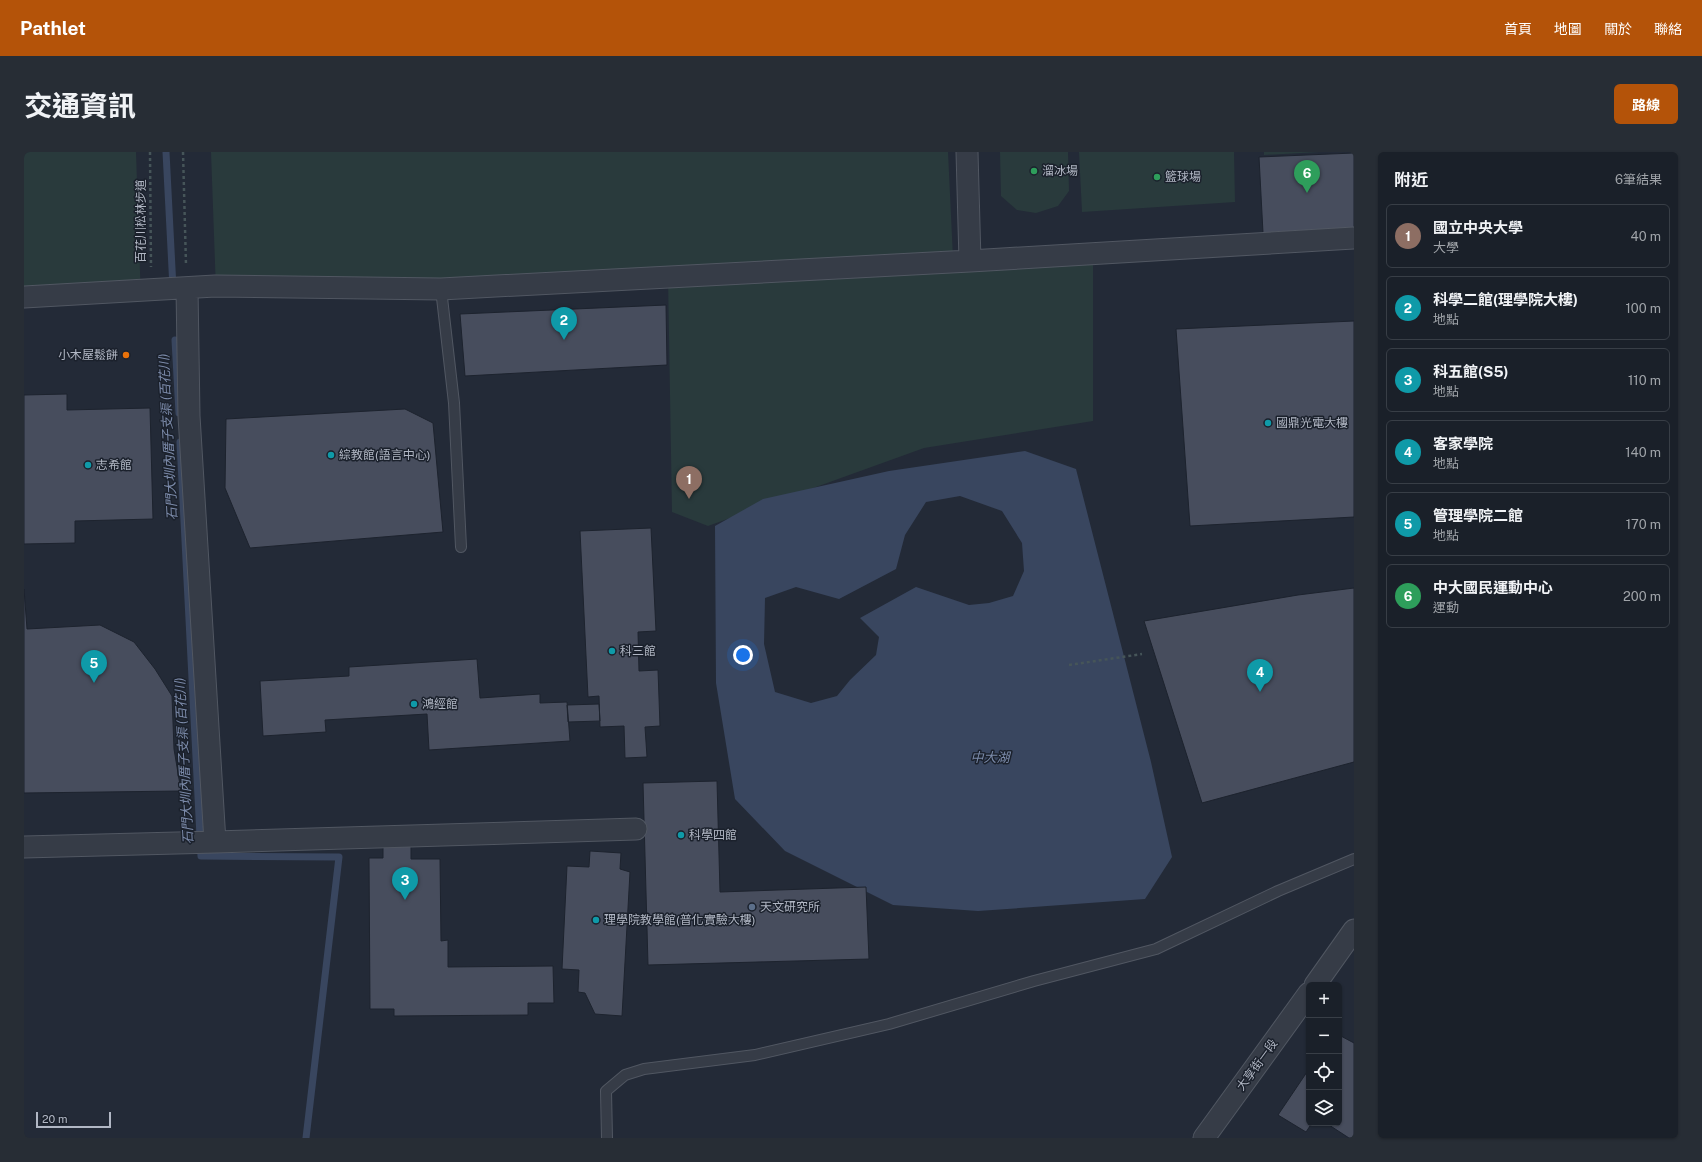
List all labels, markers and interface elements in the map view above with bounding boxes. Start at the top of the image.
text: Pathlet [20,17,86,39]
text: 首頁 [1504,21,1532,37]
text: 地圖 [1554,21,1582,37]
text: 關於 [1604,21,1632,37]
text: 聯絡 [1654,21,1682,37]
button: 路線 [1614,84,1678,124]
text: 交通資訊 [24,89,136,122]
pin: 6 [1294,160,1320,193]
place label: 溜冰場 [1042,164,1078,178]
marker: 溜冰場 [1029,166,1039,176]
place label: 籃球場 [1165,170,1201,184]
text: 附近 [1394,170,1428,190]
marker: 籃球場 [1152,172,1162,182]
text: 6筆結果 [1615,172,1662,187]
street label: 百花川松林步道 [134,179,148,263]
text: 國立中央大學 [1433,219,1523,236]
text: 1 [1405,229,1411,244]
text: 40 m [1630,229,1661,244]
text: 大學 [1433,240,1459,255]
text: 科學二館(理學院大樓) [1433,291,1578,308]
text: 2 [1404,301,1412,316]
text: 100 m [1625,301,1661,316]
pin: 2 [551,307,577,340]
text: 地點 [1433,312,1459,327]
place label: 小木屋鬆餅 [58,348,118,362]
marker: 小木屋鬆餅 [121,350,131,360]
water label: 石門大圳內厝子支渠 (百花川) [156,353,180,521]
text: 科五館(S5) [1433,363,1509,380]
text: 3 [1404,373,1412,388]
text: 110 m [1628,373,1661,388]
text: 地點 [1433,384,1459,399]
place label: 國鼎光電大樓 [1276,416,1348,430]
marker: 國鼎光電大樓 [1263,418,1273,428]
text: 客家學院 [1433,435,1493,452]
text: 4 [1404,445,1412,460]
text: 140 m [1625,445,1661,460]
place label: 綜教館(語言中心) [339,448,430,462]
marker: 綜教館(語言中心) [326,450,336,460]
text: 地點 [1433,456,1459,471]
place label: 志希館 [96,458,132,472]
marker: 志希館 [83,460,93,470]
pin: 1 [676,466,702,499]
text: 管理學院二館 [1433,507,1523,524]
text: 5 [1404,517,1412,532]
text: 170 m [1626,517,1661,532]
text: 地點 [1433,528,1459,543]
text: 中大國民運動中心 [1433,579,1553,596]
text: 6 [1404,589,1412,604]
text: 200 m [1623,589,1661,604]
text: 運動 [1433,600,1459,615]
place label: 科三館 [620,644,656,658]
your location [733,645,753,665]
marker: 科三館 [607,646,617,656]
pin: 5 [81,650,107,683]
pin: 4 [1247,659,1273,692]
water label: 石門大圳內厝子支渠 (百花川) [172,677,196,845]
place label: 鴻經館 [422,697,458,711]
marker: 鴻經館 [409,699,419,709]
water label: 中大湖 [970,750,1011,765]
place label: 科學四館 [689,828,737,842]
marker: 科學四館 [676,830,686,840]
pin: 3 [392,867,418,900]
place label: 天文研究所 [760,900,820,914]
marker: 天文研究所 [747,902,757,912]
place label: 理學院教學館(普化實驗大樓) [604,913,755,927]
marker: 理學院教學館(普化實驗大樓) [591,915,601,925]
map controls [1306,982,1342,1126]
button: + [1306,982,1342,1018]
button: − [1306,1018,1342,1054]
street label: 大享街一段 [1234,1037,1280,1093]
button: locate [1306,1054,1342,1090]
button: layers [1306,1090,1342,1126]
scale bar [36,1110,111,1129]
text: 20 m [42,1113,67,1125]

